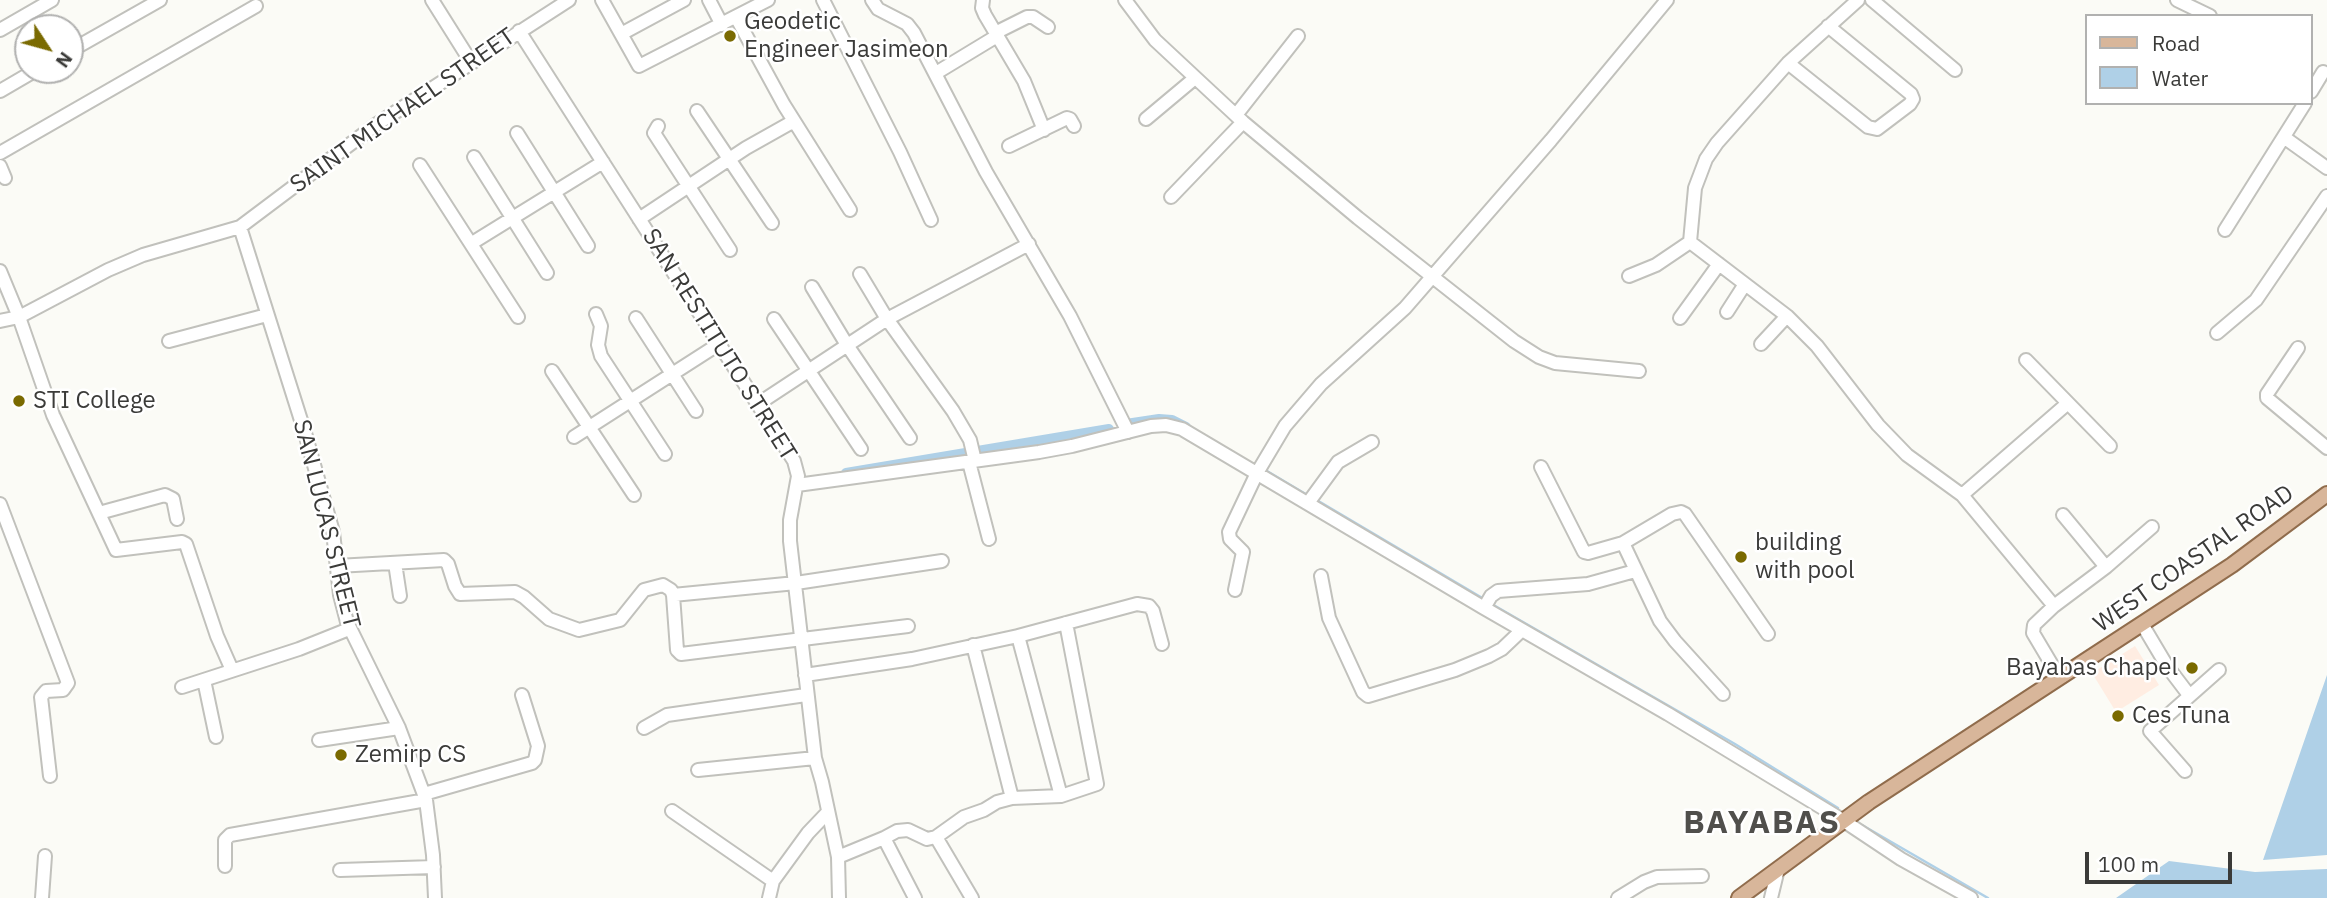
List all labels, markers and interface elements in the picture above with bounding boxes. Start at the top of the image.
place label: Geodetic Engineer Jasimeon [744,8,949,64]
north arrow [14,14,84,84]
legend [2086,14,2313,105]
street label: SAINT MICHAEL STREET [285,22,521,200]
marker: Geodetic Engineer Jasimeon [722,28,738,44]
text: Road [2152,29,2200,57]
text: N [51,48,78,73]
text: Water [2152,64,2208,92]
street label: SAN RESTITUTO STREET [636,224,802,466]
place label: STI College [33,387,156,415]
marker: STI College [11,393,27,409]
street label: SAN LUCAS STREET [286,417,366,631]
street label: WEST COASTAL ROAD [2089,479,2299,639]
place label: building with pool [1755,529,1854,585]
marker: building with pool [1733,549,1749,565]
place label: Bayabas Chapel [2006,654,2178,682]
marker: Bayabas Chapel [2184,660,2200,676]
place label: Ces Tuna [2132,702,2230,730]
marker: Ces Tuna [2110,708,2126,724]
place label: Zemirp CS [355,741,466,769]
marker: Zemirp CS [333,747,349,763]
district label: BAYABAS [1684,805,1840,843]
scale bar [2089,838,2236,882]
text: 100 m [2098,850,2159,878]

